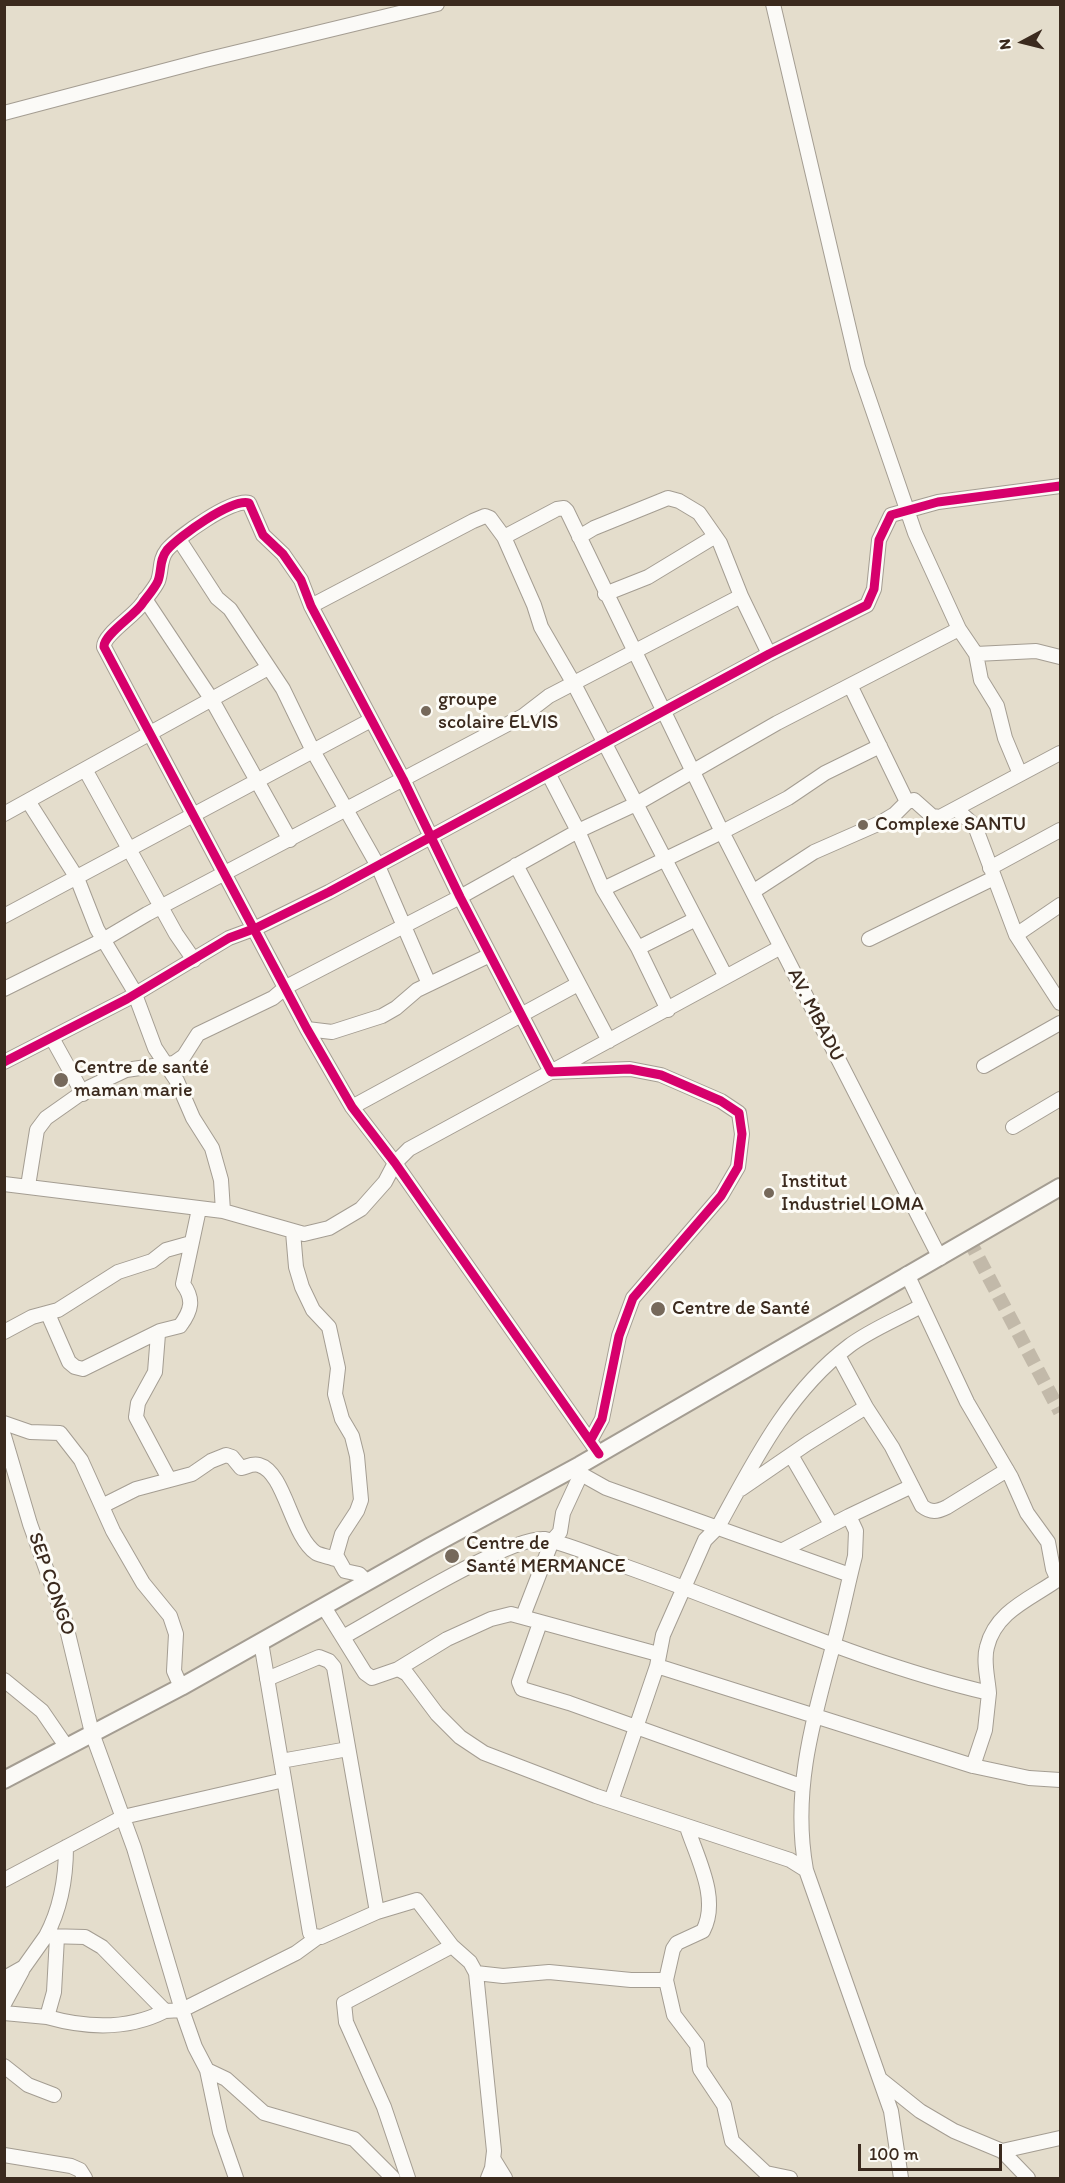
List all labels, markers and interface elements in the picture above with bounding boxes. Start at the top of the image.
north arrow [993,12,1053,72]
text: N [995,38,1015,51]
place label: groupe scolaire ELVIS [438,688,558,735]
marker: groupe scolaire ELVIS [419,704,433,718]
place label: Complexe SANTU [875,813,1026,837]
marker: Complexe SANTU [856,818,870,832]
street label: AV. MBADU [781,965,849,1065]
place label: Centre de santé maman marie [74,1056,209,1103]
marker: Centre de santé maman marie [52,1071,70,1089]
place label: Institut Industriel LOMA [781,1170,924,1217]
marker: Institut Industriel LOMA [762,1186,776,1200]
place label: Centre de Santé [672,1297,810,1321]
marker: Centre de Santé [649,1300,667,1318]
street label: SEP CONGO [22,1529,80,1639]
place label: Centre de Santé MERMANCE [466,1532,625,1579]
marker: Centre de Santé MERMANCE [443,1547,461,1565]
scale bar [861,2132,1005,2170]
text: 100 m [869,2143,919,2165]

